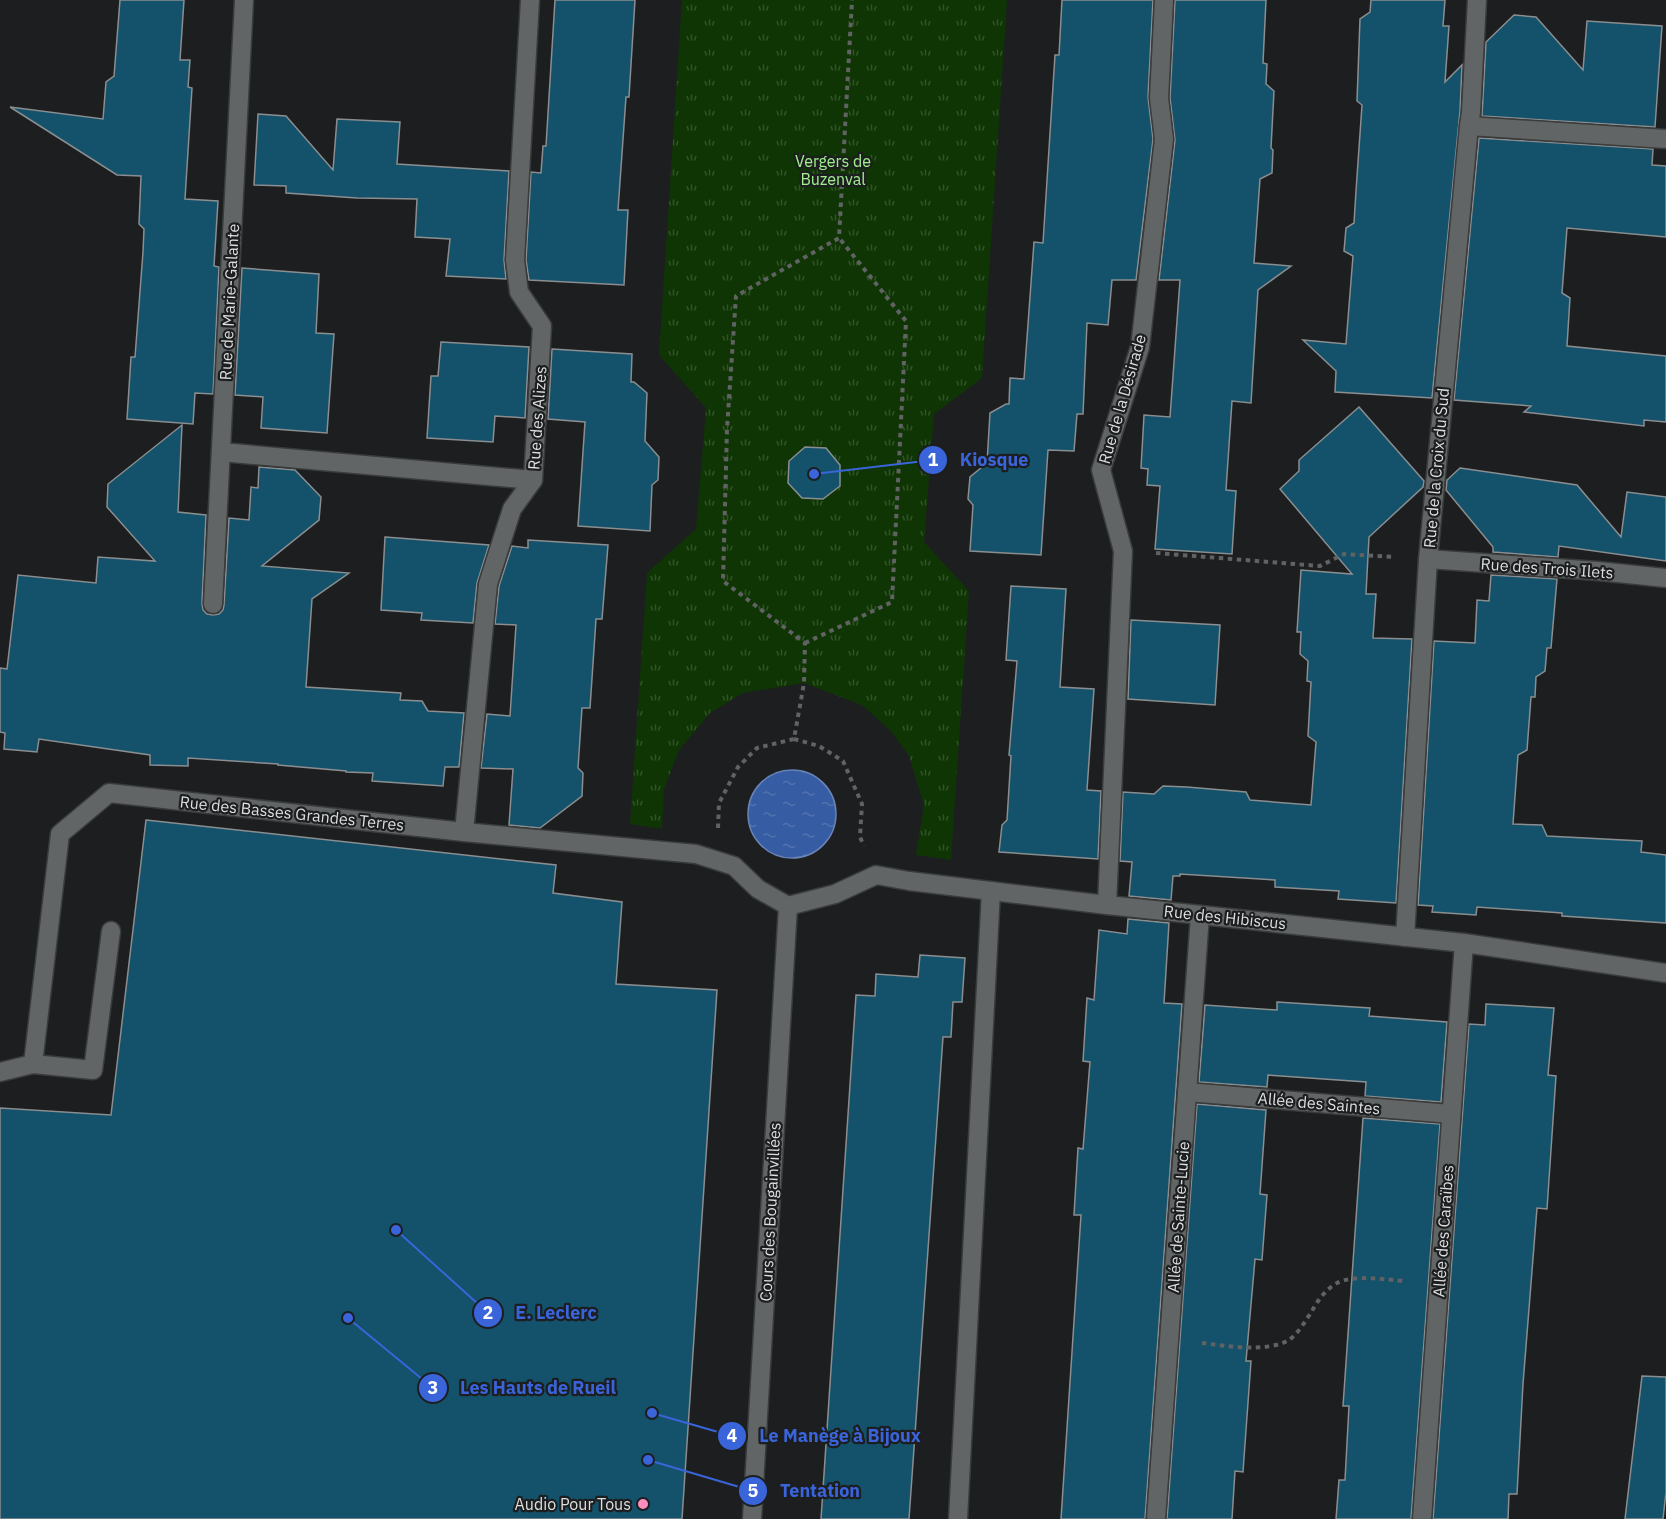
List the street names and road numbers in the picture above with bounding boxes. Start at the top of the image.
street label: Rue de Marie-Galante [215,223,243,381]
street label: Rue de la Désirade [1094,332,1150,466]
street label: Rue des Alizes [523,365,551,471]
street label: Rue de la Croix du Sud [1419,387,1453,549]
street label: Rue des Trois Ilets [1480,553,1614,583]
street label: Rue des Basses Grandes Terres [179,791,405,835]
street label: Rue des Hibiscus [1163,901,1287,933]
street label: Allée des Saintes [1257,1088,1381,1118]
street label: Cours des Bougainvillées [755,1122,785,1302]
street label: Allée de Sainte-Lucie [1163,1140,1193,1293]
street label: Allée des Caraïbes [1428,1164,1458,1298]

